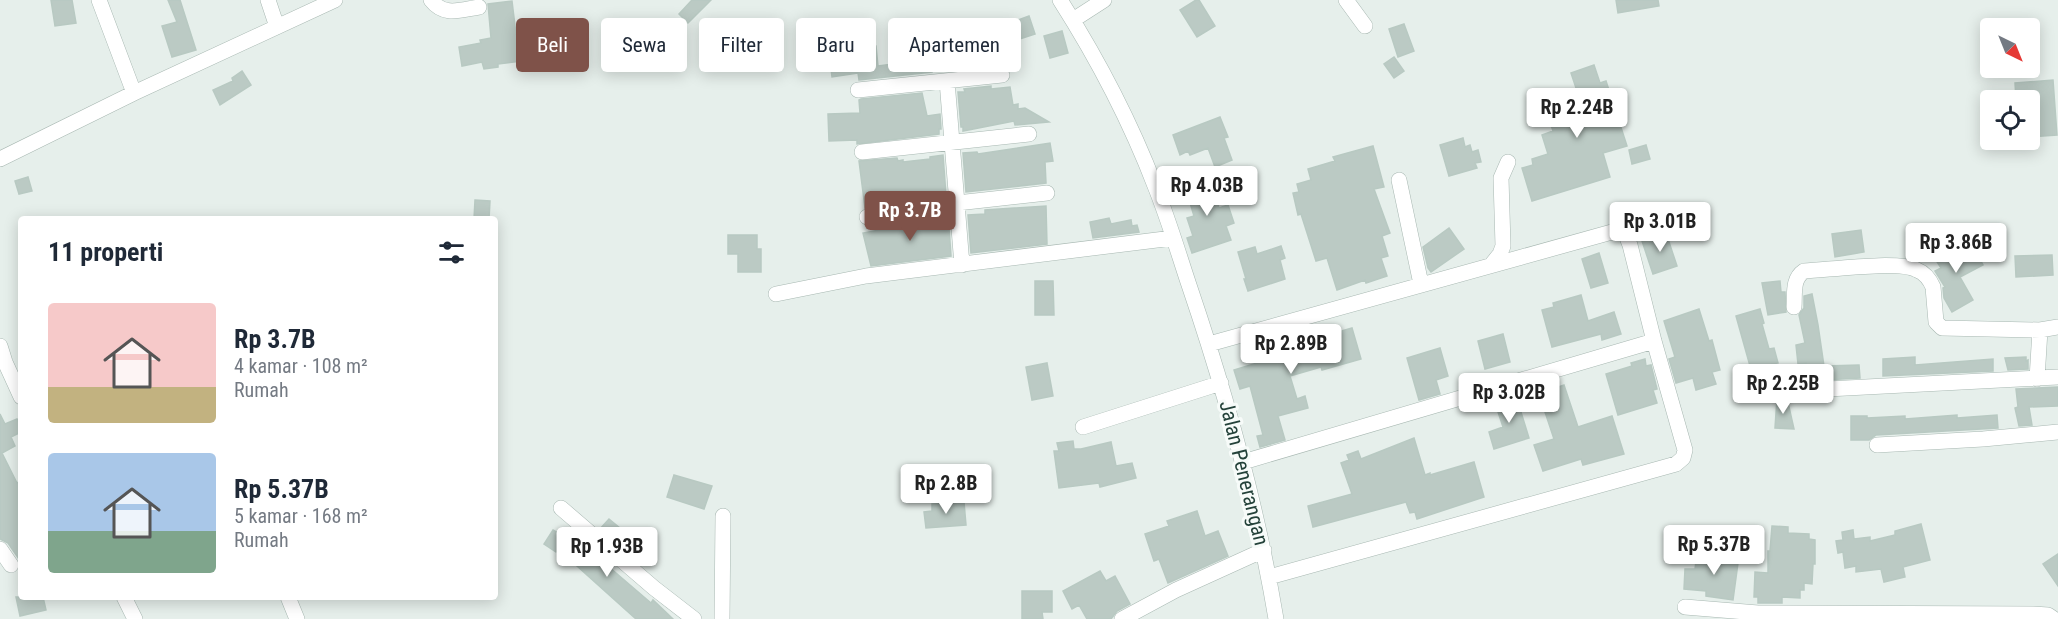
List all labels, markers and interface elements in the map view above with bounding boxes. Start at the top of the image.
chip: Beli [516,18,589,72]
chip: Sewa [601,18,687,72]
chip: Filter [699,18,784,72]
chip: Baru [796,18,876,72]
chip: Apartemen [888,18,1021,72]
north arrow [1980,18,2040,78]
map controls [1980,18,2040,150]
pin: Rp 2.24B [1515,88,1639,139]
button: locate [1980,90,2040,150]
text: Rp 2.24B [1541,95,1613,119]
pin: Rp 4.03B [1145,166,1269,217]
text: Rp 4.03B [1171,173,1243,197]
pin: Rp 3.7B [855,191,965,242]
text: Rp 3.7B [879,198,941,222]
pin: Rp 3.01B [1598,202,1722,253]
text: Rp 3.01B [1624,209,1696,233]
pin: Rp 3.86B [1894,223,2018,274]
text: Rp 3.86B [1920,230,1992,254]
icon: filters [435,236,468,269]
text: 11 properti [48,237,163,267]
text: Rp 3.7B [234,324,316,354]
pin: Rp 2.89B [1229,324,1353,375]
icon: home [96,327,168,399]
text: Rp 2.89B [1255,331,1327,355]
text: 4 kamar · 108 m² [234,354,368,378]
pin: Rp 2.25B [1721,364,1845,415]
text: Rp 2.25B [1747,371,1819,395]
pin: Rp 3.02B [1447,373,1571,424]
text: Rumah [234,378,289,402]
text: Rp 3.02B [1473,380,1545,404]
street label: Jalan Penerangan [1214,398,1274,548]
pin: Rp 2.8B [891,464,1001,515]
text: Rp 2.8B [915,471,977,495]
text: Rp 5.37B [234,474,329,504]
icon: home [96,477,168,549]
text: 5 kamar · 168 m² [234,504,368,528]
pin: Rp 5.37B [1652,525,1776,576]
pin: Rp 1.93B [545,527,669,578]
text: Rumah [234,528,289,552]
text: Rp 5.37B [1678,532,1750,556]
text: Rp 1.93B [571,534,643,558]

